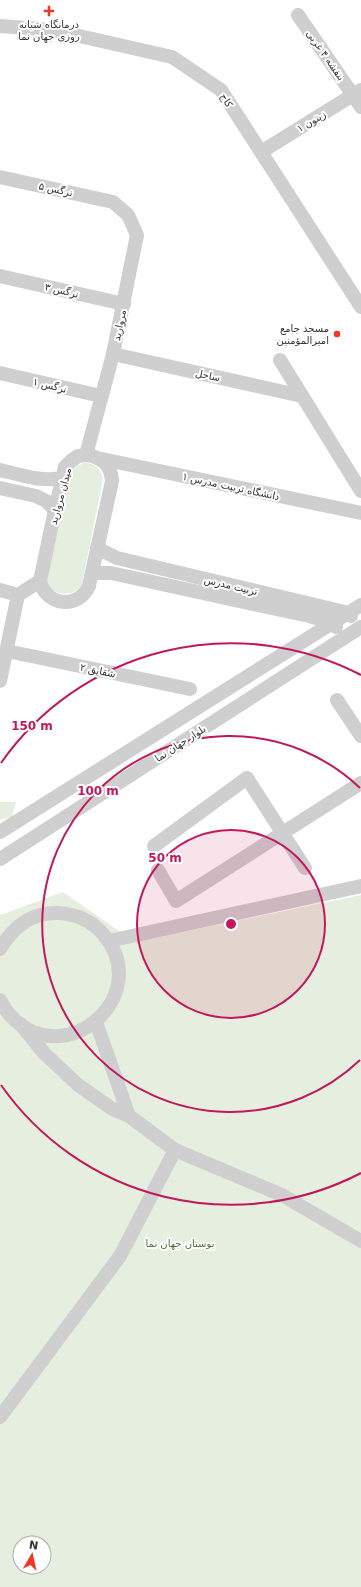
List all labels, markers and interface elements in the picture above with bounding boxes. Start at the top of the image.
marker: درمانگاه شبانه روزی جهان نما [43,5,55,17]
place label: درمانگاه شبانه روزی جهان نما [18,19,80,43]
street label: بنفشه ۴ غربی [304,28,347,83]
street label: کاج [217,91,235,110]
street label: زیتون ۱ [295,108,328,134]
street label: ۵ نرگس [38,181,74,198]
street label: نرگس ۳ [44,281,80,300]
street label: مروارید [111,309,129,342]
place label: مسجد جامع امیرالمؤمنین [277,323,329,346]
marker: مسجد جامع امیرالمؤمنین [332,329,342,339]
street label: ساحل [194,367,221,383]
street label: نرگس ۱ [32,376,68,395]
street label: میدان مروارید [48,467,74,526]
street label: ۱ دانشگاه تربیت مدرس [181,471,281,502]
street label: تربیت مدرس [203,574,259,597]
street label: شقایق ۲ [79,661,117,680]
text: 150 m [11,719,53,733]
street label: بلوار جهان نما [153,723,208,765]
text: 100 m [77,784,119,798]
text: 50 m [148,851,182,865]
centre of rings [224,917,238,931]
park label: بوستان جهان نما [146,1238,214,1250]
north arrow [12,1535,52,1575]
text: N [28,1538,39,1553]

